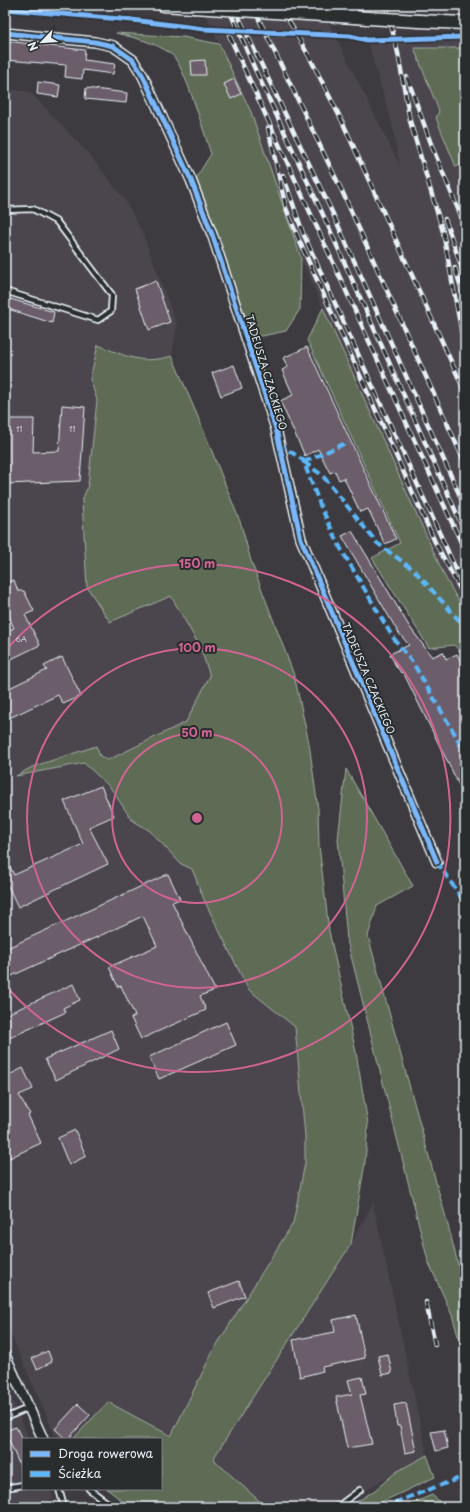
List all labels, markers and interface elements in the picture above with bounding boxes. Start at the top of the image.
north arrow [22,22,62,62]
text: N [23,39,42,54]
street label: TADEUSZA CZACKIEGO [242,312,292,432]
house number: 11 [16,423,22,435]
house number: 11 [69,423,75,435]
text: 150 m [179,554,215,572]
street label: TADEUSZA CZACKIEGO [339,620,399,736]
house number: 6A [15,633,27,645]
text: 100 m [178,638,216,656]
text: 50 m [181,723,213,741]
centre of rings [190,811,204,825]
legend [22,1438,162,1490]
text: Droga rowerowa [58,1444,154,1462]
text: Ścieżka [58,1464,102,1482]

